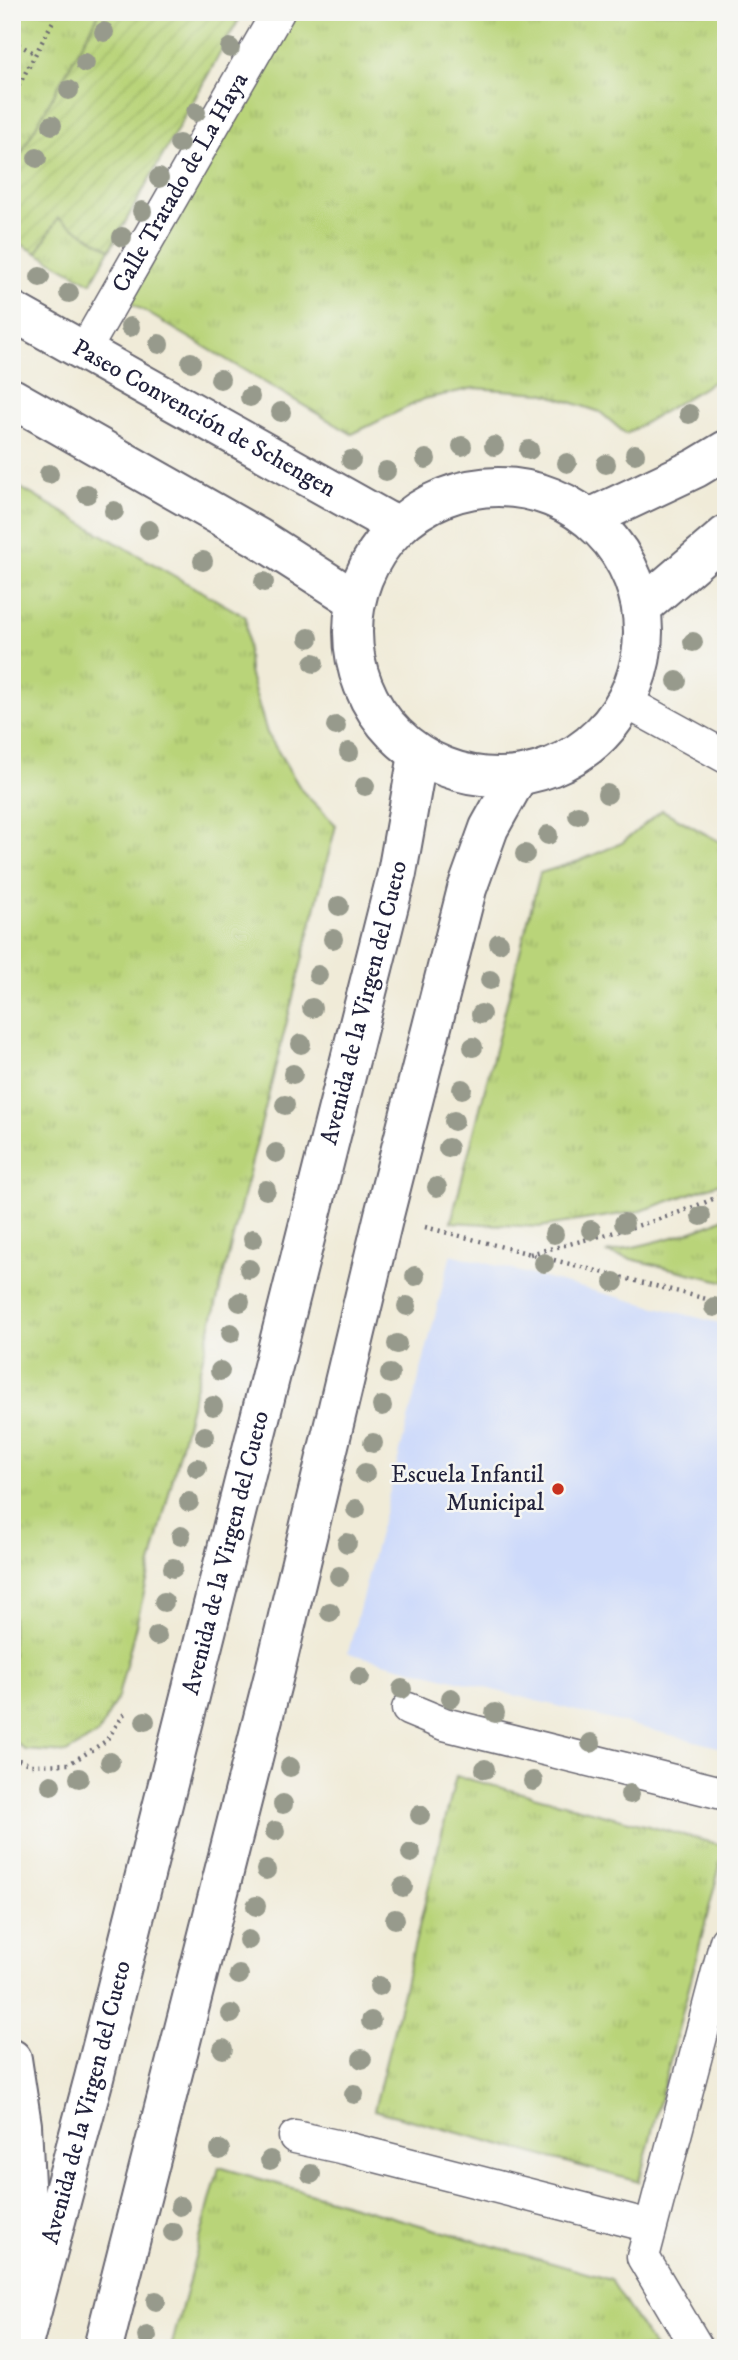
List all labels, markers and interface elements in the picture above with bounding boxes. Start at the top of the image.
street label: Calle Tratado de La Haya [106,67,256,298]
street label: Paseo Convención de Schengen [67,333,341,504]
street label: Avenida de la Virgen del Cueto [314,859,414,1148]
street label: Avenida de la Virgen del Cueto [176,1408,276,1698]
place label: Escuela Infantil Municipal [391,1460,545,1518]
marker: Escuela Infantil Municipal [550,1481,566,1497]
street label: Avenida de la Virgen del Cueto [35,1958,138,2247]

